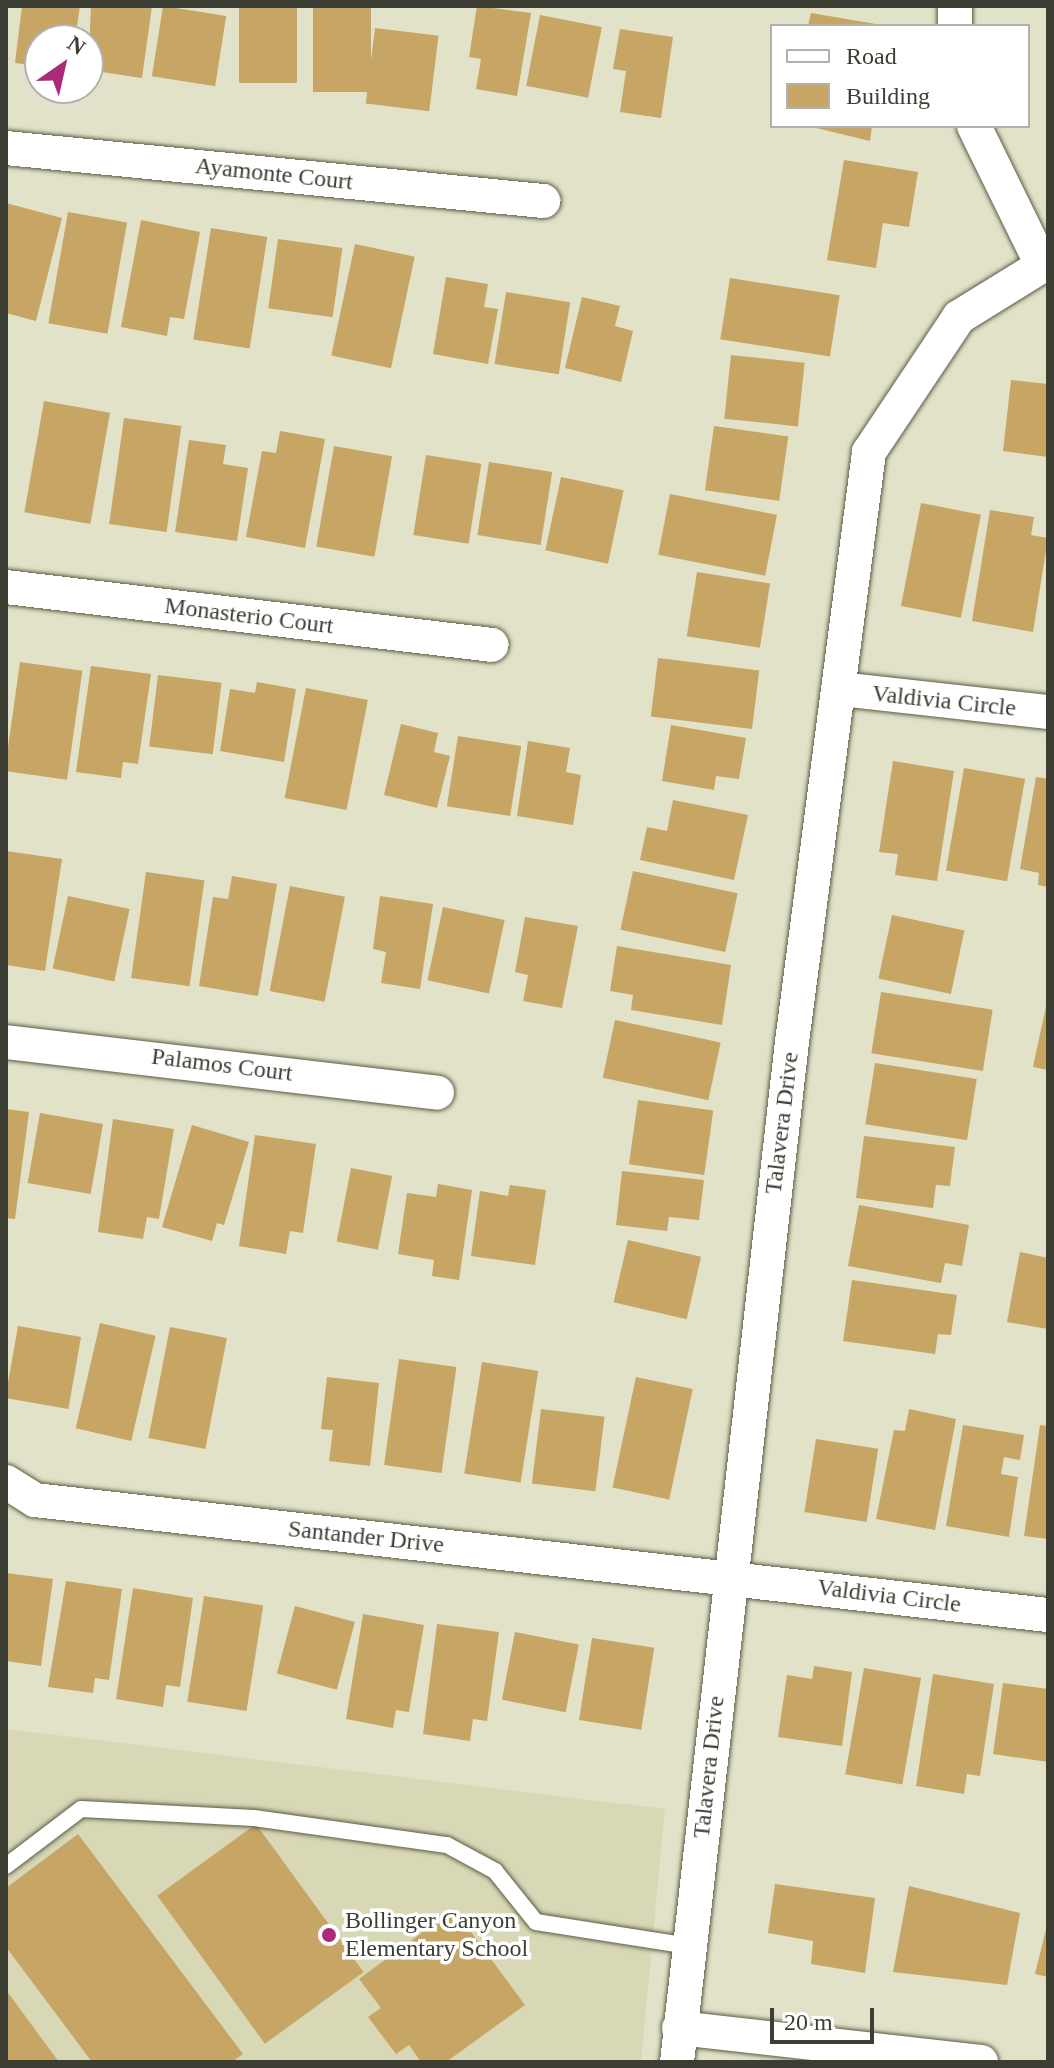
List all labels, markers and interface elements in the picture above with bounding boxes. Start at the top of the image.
north arrow [24,24,104,104]
legend [770,24,1030,128]
text: N [63,31,90,60]
text: Road [846,43,897,69]
text: Building [846,83,930,109]
street label: Ayamonte Court [194,151,354,197]
street label: Monasterio Court [163,591,335,641]
street label: Valdivia Circle [871,679,1017,723]
street label: Palamos Court [150,1042,294,1088]
street label: Talavera Drive [759,1050,805,1196]
street label: Santander Drive [287,1514,445,1560]
street label: Valdivia Circle [815,1573,963,1619]
street label: Talavera Drive [687,1694,731,1840]
place label: Bollinger Canyon Elementary School [345,1907,528,1963]
marker: Bollinger Canyon Elementary School [320,1926,338,1944]
scale bar [774,1992,878,2042]
text: 20 m [784,2009,833,2035]

